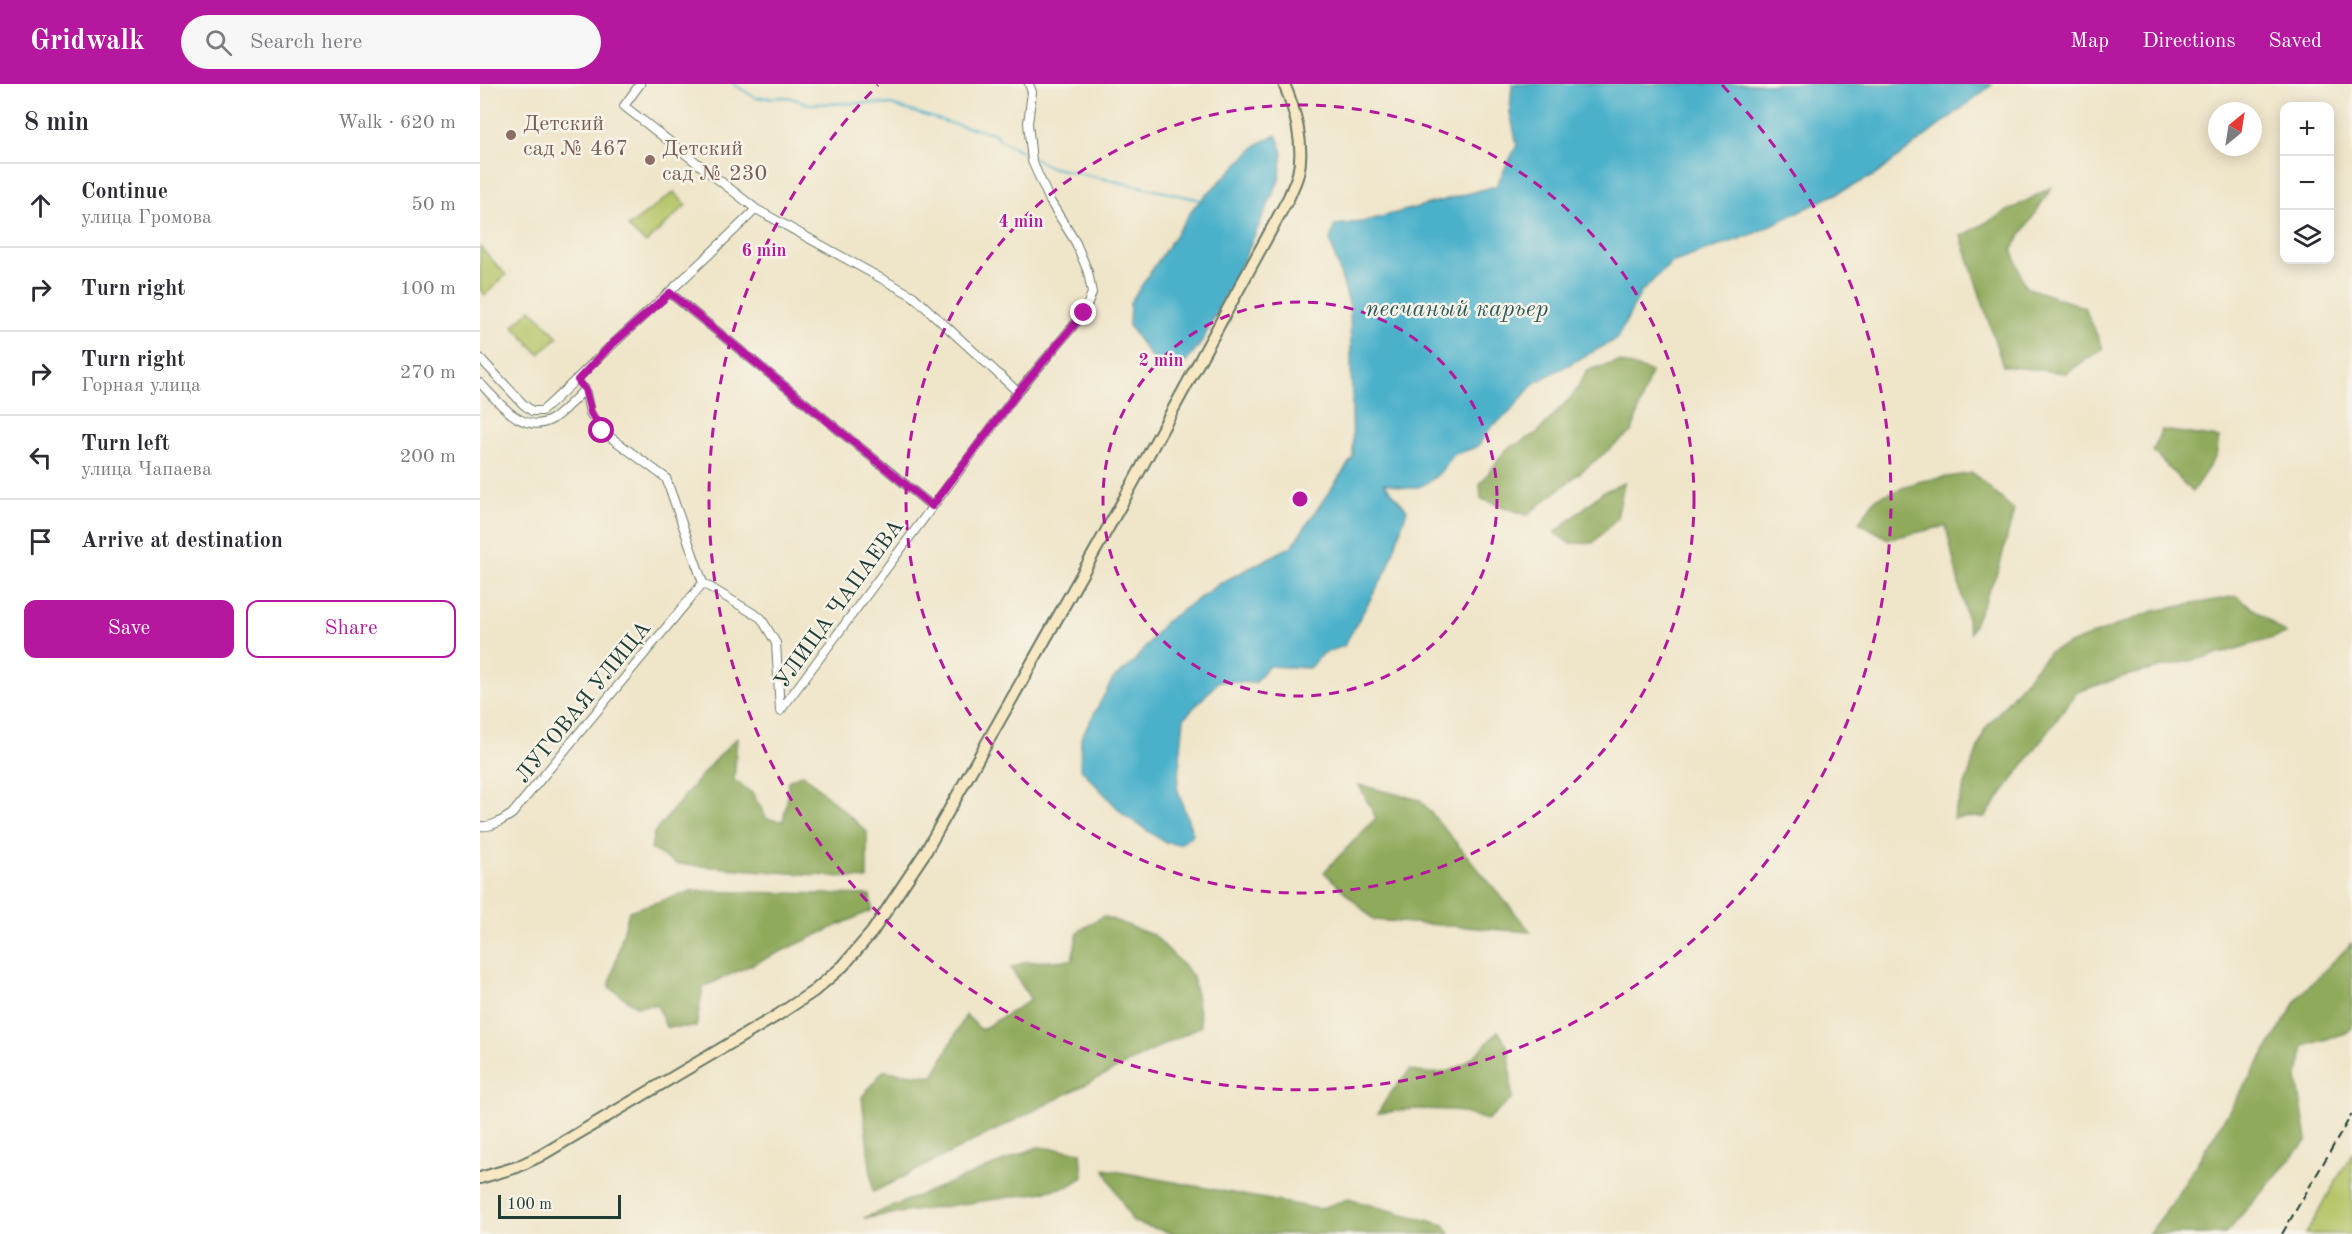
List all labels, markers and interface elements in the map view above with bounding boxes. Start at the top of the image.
search box [181,15,601,69]
icon: search [202,26,235,59]
text: Gridwalk [30,28,145,56]
text: Search here [250,31,362,53]
text: Map [2070,31,2109,52]
text: Directions [2142,31,2236,52]
text: Saved [2269,31,2322,52]
north arrow [2208,102,2262,156]
map controls [2280,102,2334,264]
button: + [2280,102,2334,156]
text: 8 min [24,110,89,136]
text: Walk · 620 m [337,113,456,133]
place label: Детский сад № 467 [523,113,628,160]
marker: Детский сад № 467 [504,128,518,142]
place label: Детский сад № 230 [662,138,767,185]
marker: Детский сад № 230 [643,153,657,167]
button: − [2280,156,2334,210]
text: Continue [81,181,168,203]
icon: ahead [24,189,57,222]
text: 50 m [411,195,456,215]
text: улица Громова [81,208,212,228]
button: layers [2280,210,2334,264]
text: 4 min [998,213,1044,231]
text: 6 min [741,242,787,260]
icon: right [24,273,57,306]
text: Turn right [81,278,185,300]
text: 100 m [400,279,456,299]
water label: песчаный карьер [1366,298,1549,322]
route end [1070,299,1096,325]
text: Turn right [81,349,185,371]
text: 2 min [1138,352,1184,370]
icon: right [24,357,57,390]
text: 270 m [400,363,456,383]
text: Горная улица [81,376,201,396]
route start [588,417,614,443]
text: Turn left [81,433,170,455]
icon: left [24,441,57,474]
text: 200 m [400,447,456,467]
text: улица Чапаева [81,460,212,480]
centre of rings [1290,489,1310,509]
street label: УЛИЦА ЧАПАЕВА [771,515,908,693]
icon: arrive [24,525,57,558]
text: Arrive at destination [81,530,283,552]
button: Save [24,600,234,658]
button: Share [246,600,456,658]
street label: ЛУГОВАЯ УЛИЦА [512,617,655,787]
scale bar [498,1192,621,1220]
text: 100 m [507,1197,552,1213]

